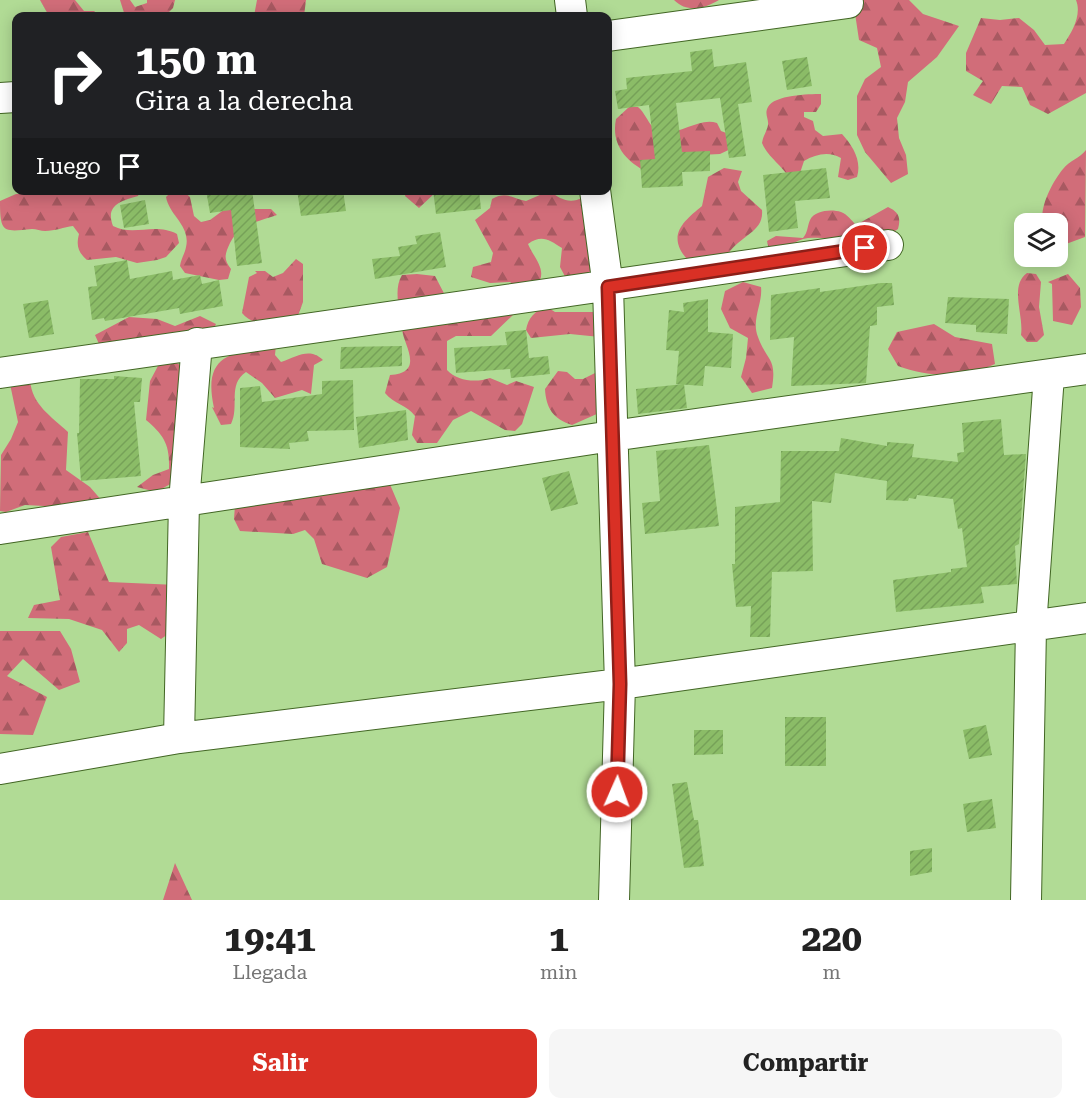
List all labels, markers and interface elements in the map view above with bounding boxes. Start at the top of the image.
text: 150 m [135,35,257,84]
icon: right [36,36,114,114]
text: Gira a la derecha [135,85,353,117]
icon: arrive [113,150,146,183]
text: Luego [36,154,101,179]
map controls [1014,213,1068,267]
button: layers [1014,213,1068,267]
pin [839,222,890,273]
icon: arrive [848,231,881,264]
position arrow [585,760,649,824]
text: 19:41 [224,918,316,960]
text: 1 [549,918,569,960]
text: 220 [802,918,862,960]
text: Llegada [233,960,307,984]
text: min [540,960,577,984]
text: m [823,960,841,984]
button: Salir [24,1029,537,1098]
button: Compartir [549,1029,1062,1098]

